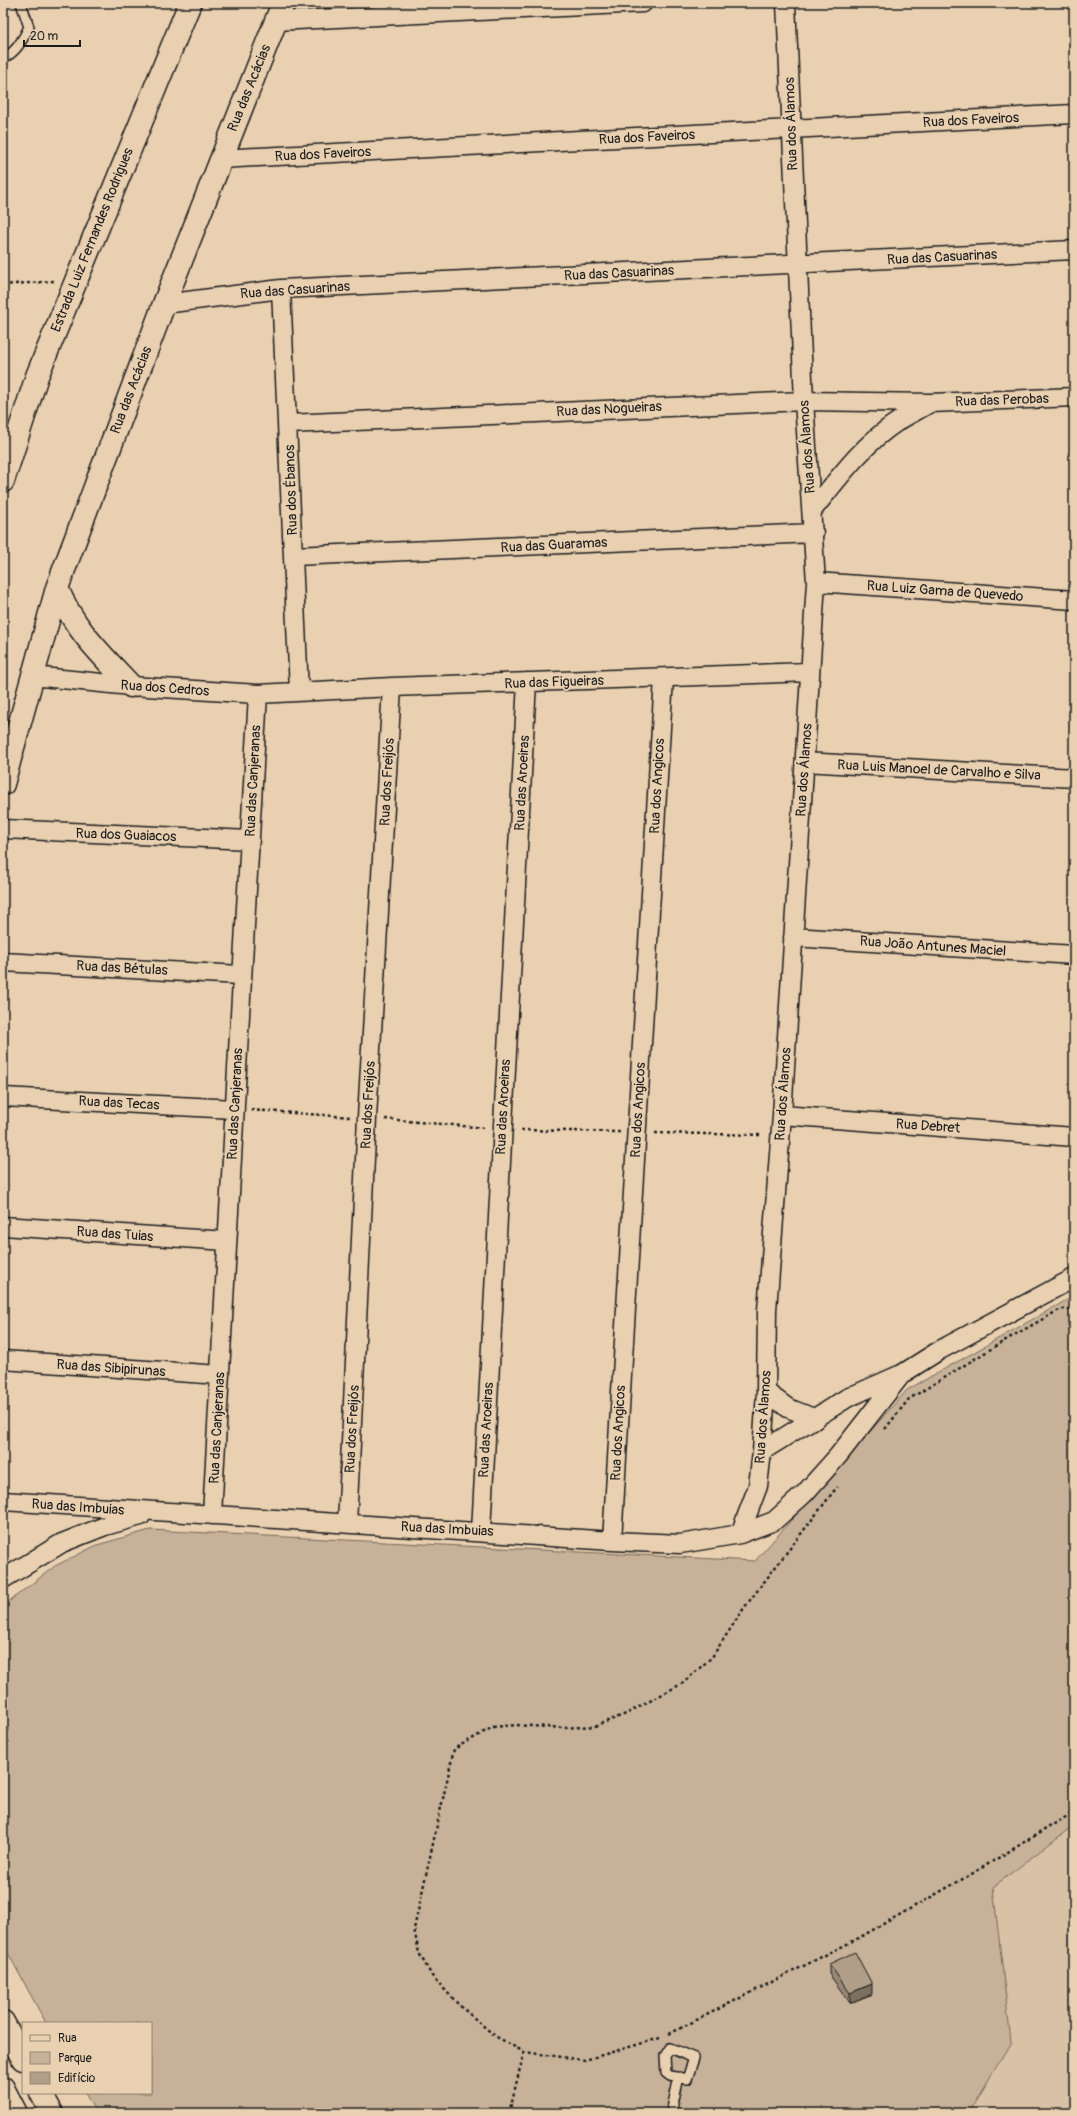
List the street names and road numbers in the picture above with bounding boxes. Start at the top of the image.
street label: Rua das Acácias [224,41,274,134]
street label: Rua dos Álamos [780,76,801,171]
street label: Rua dos Faveiros [922,109,1020,131]
street label: Rua dos Faveiros [598,126,696,148]
street label: Rua dos Faveiros [274,143,372,165]
street label: Estrada Luiz Fernandes Rodrigues [47,145,137,335]
street label: Rua das Casuarinas [887,246,998,268]
street label: Rua das Casuarinas [564,262,675,284]
street label: Rua das Casuarinas [239,278,351,302]
street label: Rua das Acácias [106,343,156,436]
street label: Rua das Perobas [955,390,1050,410]
street label: Rua das Nogueiras [556,398,663,420]
street label: Rua dos Álamos [794,399,819,494]
street label: Rua dos Ébanos [280,444,301,536]
street label: Rua das Guaramas [500,534,609,556]
street label: Rua Luiz Gama de Quevedo [866,577,1024,605]
street label: Rua das Figueiras [504,672,605,692]
street label: Rua dos Cedros [120,676,211,700]
street label: Rua dos Álamos [791,722,816,817]
street label: Rua das Canjeranas [242,724,264,837]
street label: Rua das Aroeiras [511,734,533,831]
street label: Rua dos Freijós [376,737,398,826]
street label: Rua dos Angicos [646,737,668,834]
street label: Rua Luis Manoel de Carvalho e Silva [837,756,1041,784]
street label: Rua dos Guaiacos [75,825,177,845]
street label: Rua João Antunes Maciel [859,932,1007,960]
street label: Rua das Bétulas [76,957,169,979]
street label: Rua dos Álamos [770,1046,795,1141]
street label: Rua das Canjeranas [224,1047,246,1160]
street label: Rua das Aroeiras [492,1058,514,1155]
street label: Rua dos Freijós [357,1060,379,1149]
street label: Rua dos Angicos [627,1061,649,1158]
street label: Rua das Tecas [78,1092,161,1114]
street label: Rua Debret [895,1115,961,1137]
street label: Rua das Tuias [76,1223,155,1245]
street label: Rua das Sibipirunas [56,1356,167,1380]
street label: Rua dos Álamos [750,1369,775,1464]
street label: Rua das Canjeranas [206,1371,228,1484]
street label: Rua das Aroeiras [475,1381,497,1478]
street label: Rua dos Freijós [341,1384,363,1473]
street label: Rua dos Angicos [607,1384,629,1481]
street label: Rua das Imbuias [31,1495,126,1519]
street label: Rua das Imbuias [400,1518,495,1540]

